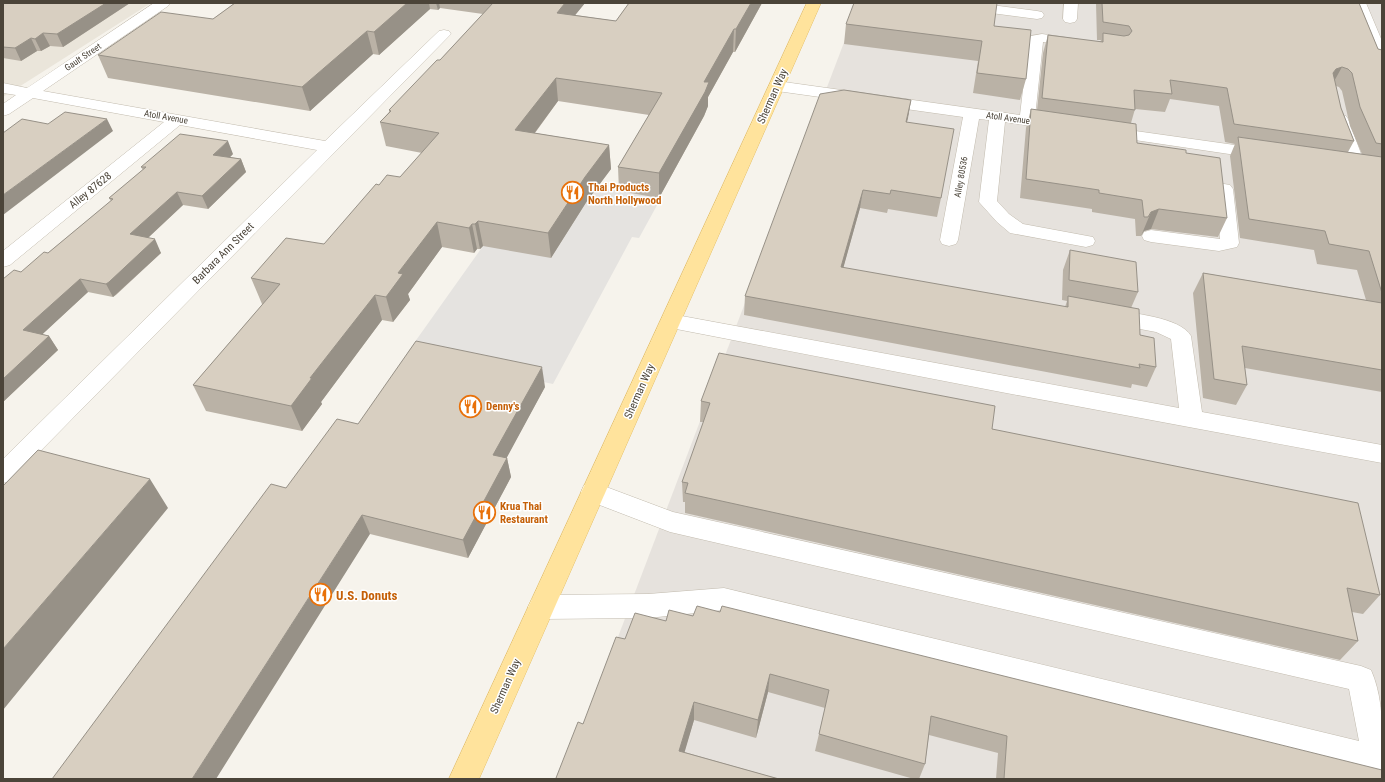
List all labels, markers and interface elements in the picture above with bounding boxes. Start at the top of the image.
street label: Gault Street [63,41,103,73]
street label: Sherman Way [755,66,791,126]
street label: Atoll Avenue [143,108,189,126]
street label: Atoll Avenue [985,110,1031,126]
street label: Alley 80536 [952,156,970,198]
street label: Alley 87628 [67,169,114,211]
restaurant icon: Thai Products North Hollywood [560,180,586,206]
place label: Thai Products North Hollywood [588,181,661,207]
street label: Barbara Ann Street [190,220,257,287]
street label: Sherman Way [622,361,658,421]
restaurant icon: Denny's [457,393,483,419]
place label: Denny's [486,400,520,413]
restaurant icon: Krua Thai Restaurant [471,499,497,525]
place label: Krua Thai Restaurant [500,500,548,526]
restaurant icon: U.S. Donuts [307,582,333,608]
place label: U.S. Donuts [336,588,398,603]
street label: Sherman Way [488,656,524,716]

